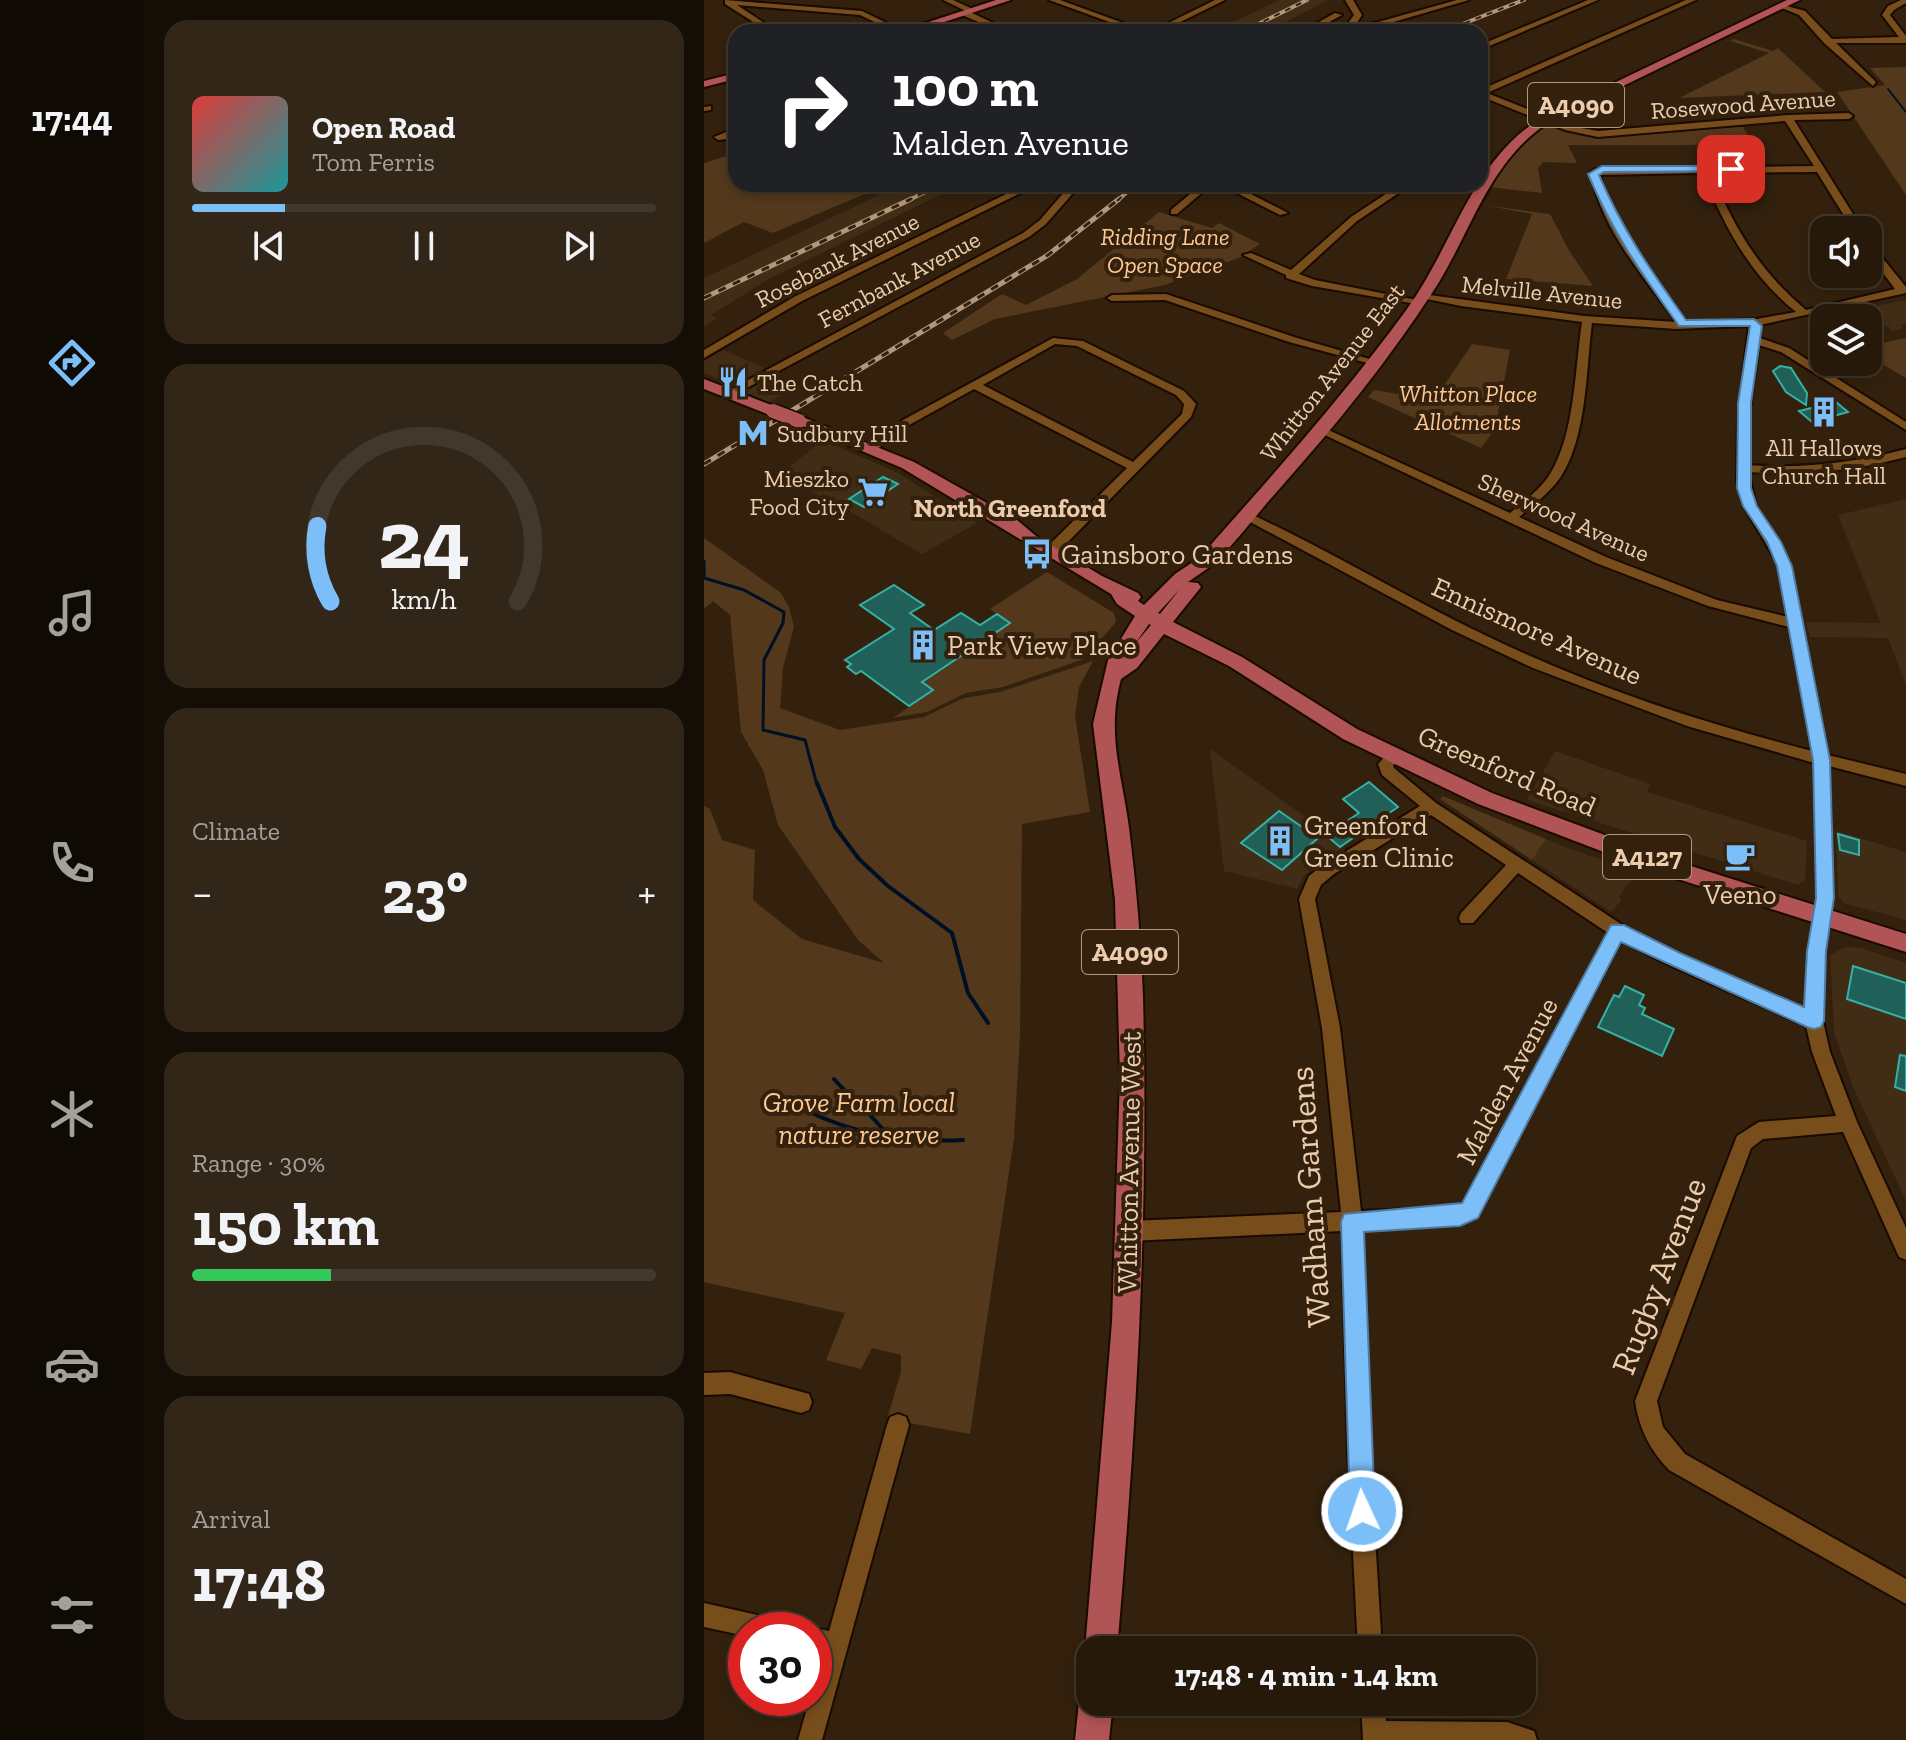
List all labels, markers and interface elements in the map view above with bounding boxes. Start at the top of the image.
text: 100 m [892,53,1039,120]
icon: right [760,56,864,160]
road number: A4090 [1528,83,1624,127]
street label: Rosewood Avenue [1650,83,1836,125]
text: 17:44 [31,97,113,140]
text: Open Road [312,110,455,146]
text: Malden Avenue [892,121,1129,164]
pin [1697,135,1765,203]
text: Tom Ferris [312,146,435,178]
icon: arrive [1709,147,1753,191]
street label: Rosebank Avenue [750,206,924,314]
map controls [1810,216,1882,376]
button: sound [1810,216,1882,288]
park label: Ridding Lane Open Space [1100,222,1230,279]
icon: previous [247,224,291,268]
icon: pause [402,224,446,268]
icon: next [557,224,601,268]
street label: Fernbank Avenue [813,224,985,334]
street label: Melville Avenue [1460,269,1624,315]
street label: Whitton Avenue East [1254,277,1411,467]
button: layers [1810,304,1882,376]
icon: directions [44,335,100,391]
restaurant icon: The Catch [716,365,750,399]
place label: The Catch [757,368,863,397]
park label: Whitton Place Allotments [1399,379,1537,436]
building icon: All Hallows Church Hall [1807,395,1841,429]
metro station icon: Sudbury Hill [736,416,770,450]
place label: Sudbury Hill [777,419,908,448]
place label: All Hallows Church Hall [1762,433,1886,490]
place label: Mieszko Food City [749,464,850,521]
street label: Sherwood Avenue [1474,466,1654,568]
supermarket icon: Mieszko Food City [856,475,890,509]
text: 24 [378,489,470,589]
district label: North Greenford [914,492,1107,524]
bus stop icon: Gainsboro Gardens [1020,537,1054,571]
place label: Gainsboro Gardens [1061,538,1293,571]
street label: Ennismore Avenue [1427,570,1647,692]
text: km/h [391,582,457,616]
icon: music [44,585,100,641]
building icon: Park View Place [906,628,940,662]
place label: Park View Place [947,629,1137,662]
street label: Greenford Road [1413,719,1601,823]
place label: Greenford Green Clinic [1304,809,1454,874]
text: Climate [192,815,280,847]
building icon: Greenford Green Clinic [1263,824,1297,858]
icon: phone [44,835,100,891]
road number: A4127 [1603,835,1691,879]
cafe icon: Veeno [1723,839,1757,873]
text: 23° [382,856,468,928]
text: − [192,866,213,919]
text: + [637,866,656,919]
place label: Veeno [1702,878,1777,911]
road number: A4090 [1082,930,1178,974]
street label: Malden Avenue [1449,992,1565,1170]
street label: Whitton Avenue West [1110,1031,1148,1293]
street label: Wadham Gardens [1280,1065,1340,1329]
icon: climate [44,1086,100,1142]
park label: Grove Farm local nature reserve [763,1086,955,1151]
text: Range · 30% [192,1147,325,1179]
street label: Rugby Avenue [1603,1172,1715,1380]
text: 150 km [192,1188,379,1260]
icon: car [44,1336,100,1392]
position arrow [1320,1469,1404,1553]
text: Arrival [192,1503,270,1535]
text: 17:48 [192,1544,326,1616]
icon: filters [44,1587,100,1643]
speed limit sign: 30 [728,1612,832,1716]
text: 17:48 · 4 min · 1.4 km [1174,1658,1438,1694]

